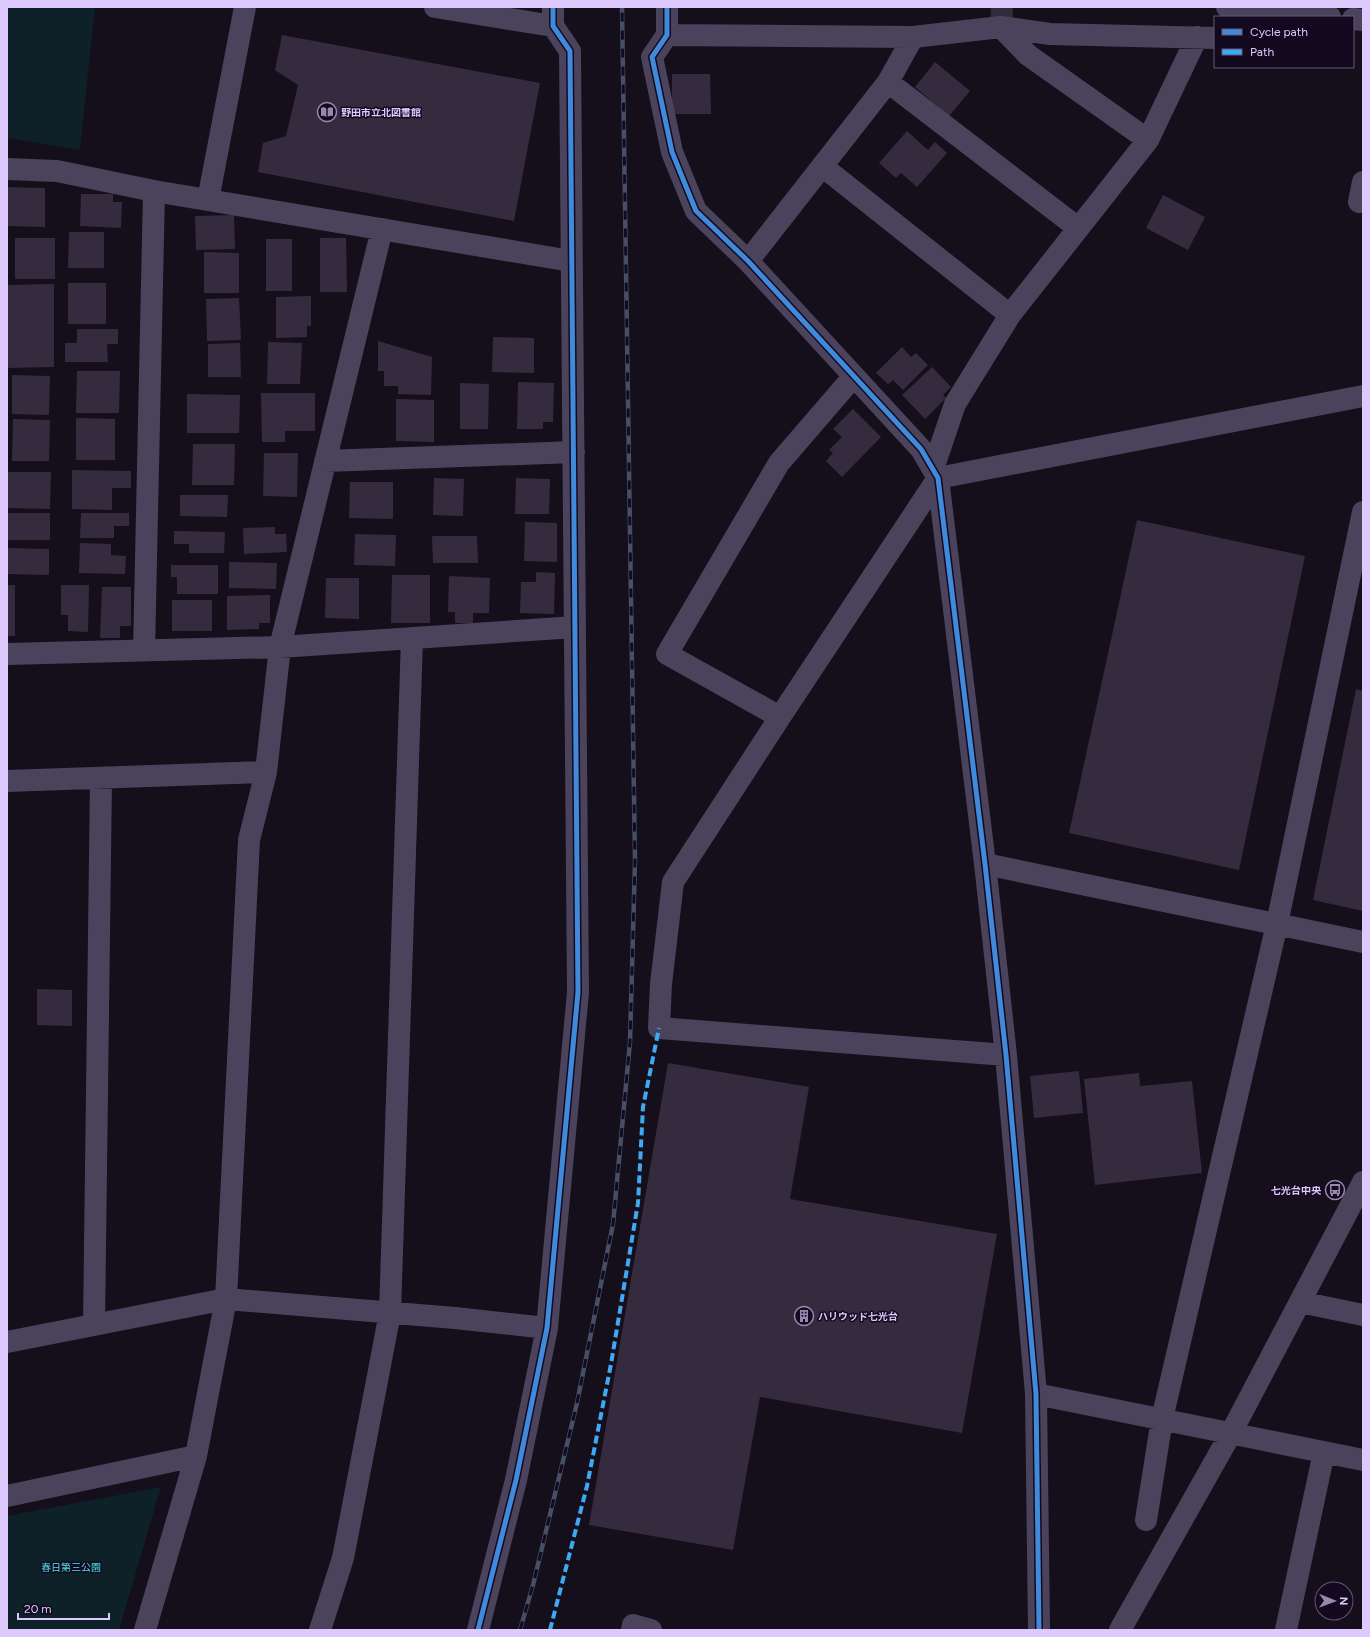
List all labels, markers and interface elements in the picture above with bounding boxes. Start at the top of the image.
legend [1214,16,1354,68]
text: Cycle path [1250,25,1308,39]
text: Path [1250,45,1274,59]
library icon: 野田市立北図書館 [316,101,338,123]
place label: 野田市立北図書館 [341,106,421,119]
bus stop icon: 七光台中央 [1324,1179,1346,1201]
place label: 七光台中央 [1271,1184,1322,1197]
building icon: ハリウッド七光台 [793,1305,815,1327]
place label: ハリウッド七光台 [818,1310,898,1323]
park label: 春日第三公園 [41,1561,101,1574]
north arrow [1314,1581,1354,1621]
scale bar [18,1595,109,1621]
text: N [1337,1597,1350,1606]
text: 20 m [24,1602,52,1616]

